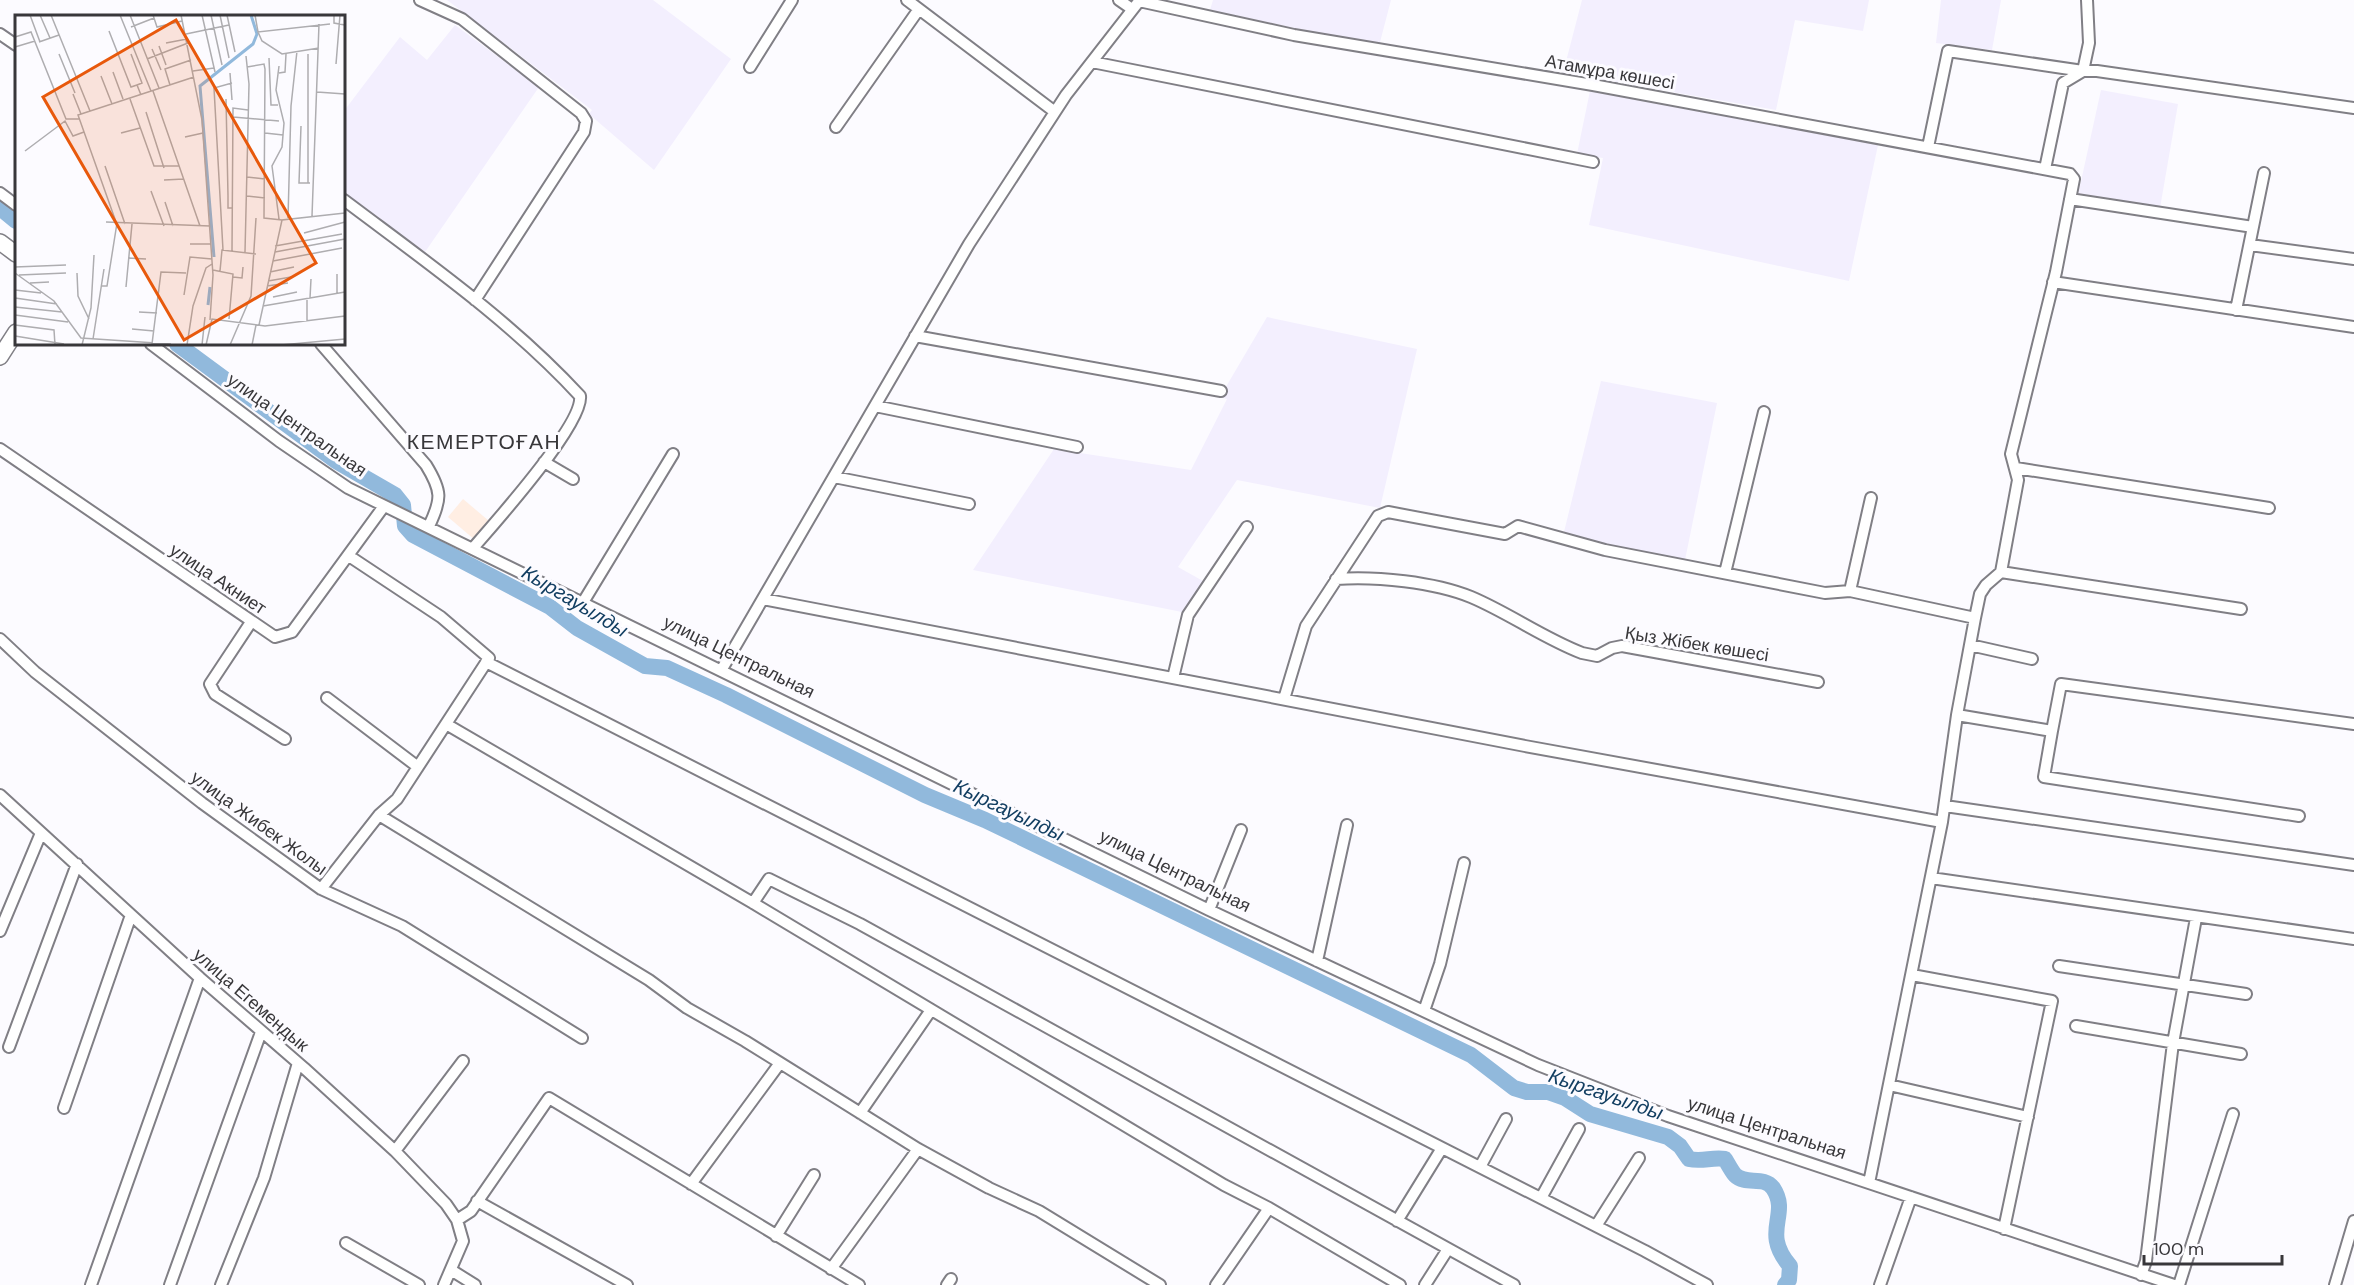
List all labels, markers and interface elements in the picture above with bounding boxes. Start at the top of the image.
inset map [15,15,345,345]
street label: Атамұра көшесі [1543,49,1677,95]
street label: улица Центральная [222,368,372,482]
district label: КЕМЕРТОҒАН [407,428,561,456]
street label: улица Акниет [165,538,271,620]
water label: Кыргауылды [517,559,633,643]
street label: улица Центральная [659,610,819,704]
street label: Қыз Жібек көшесі [1623,621,1771,667]
street label: улица Жибек Жолы [186,765,332,881]
water label: Кыргауылды [949,773,1069,847]
street label: улица Центральная [1095,824,1255,918]
street label: улица Егемендык [188,943,314,1057]
water label: Кыргауылды [1545,1062,1667,1126]
street label: улица Центральная [1685,1091,1849,1165]
scale bar [2144,1228,2282,1266]
text: 100 m [2153,1237,2204,1261]

